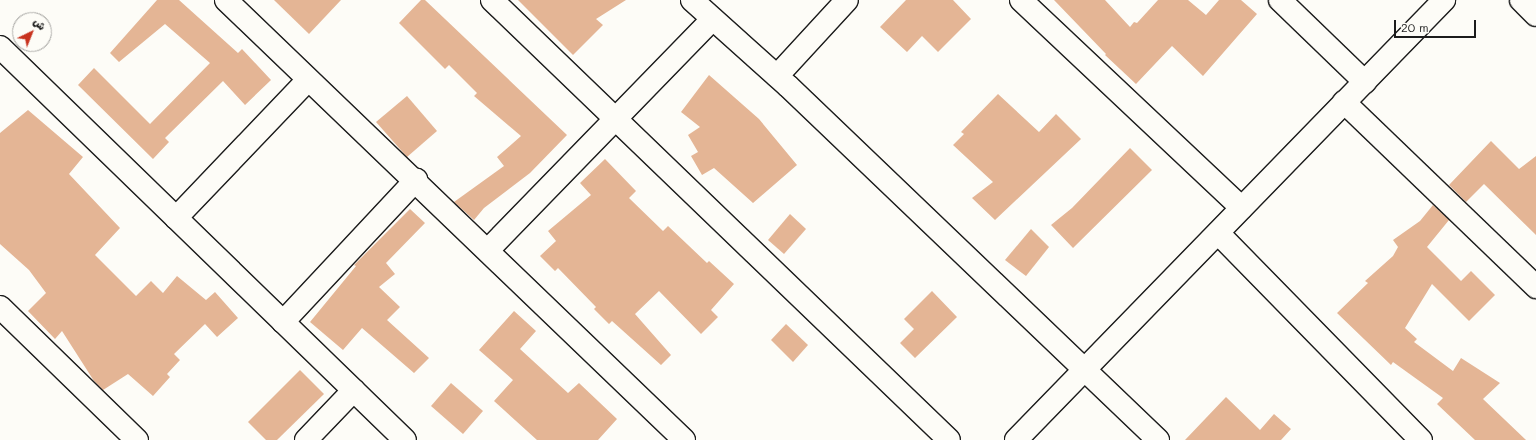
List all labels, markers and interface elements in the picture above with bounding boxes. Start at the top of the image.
north arrow [12,12,52,52]
scale bar [1396,12,1478,38]
text: ش [30,14,49,33]
text: 20 m [1401,19,1429,35]

